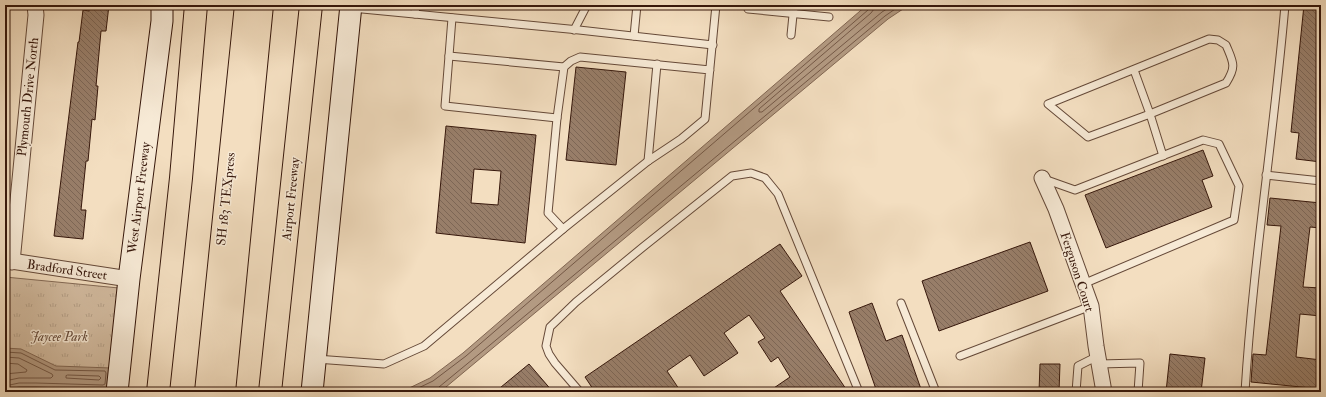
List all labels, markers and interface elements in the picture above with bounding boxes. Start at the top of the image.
street label: Plymouth Drive North [14,37,43,157]
street label: West Airport Freeway [124,141,155,256]
street label: SH 183 TEXpress [213,151,240,247]
street label: Airport Freeway [279,156,304,243]
street label: Ferguson Court [1057,230,1097,314]
street label: Bradford Street [26,256,108,284]
park label: Jaycee Park [30,329,88,345]

